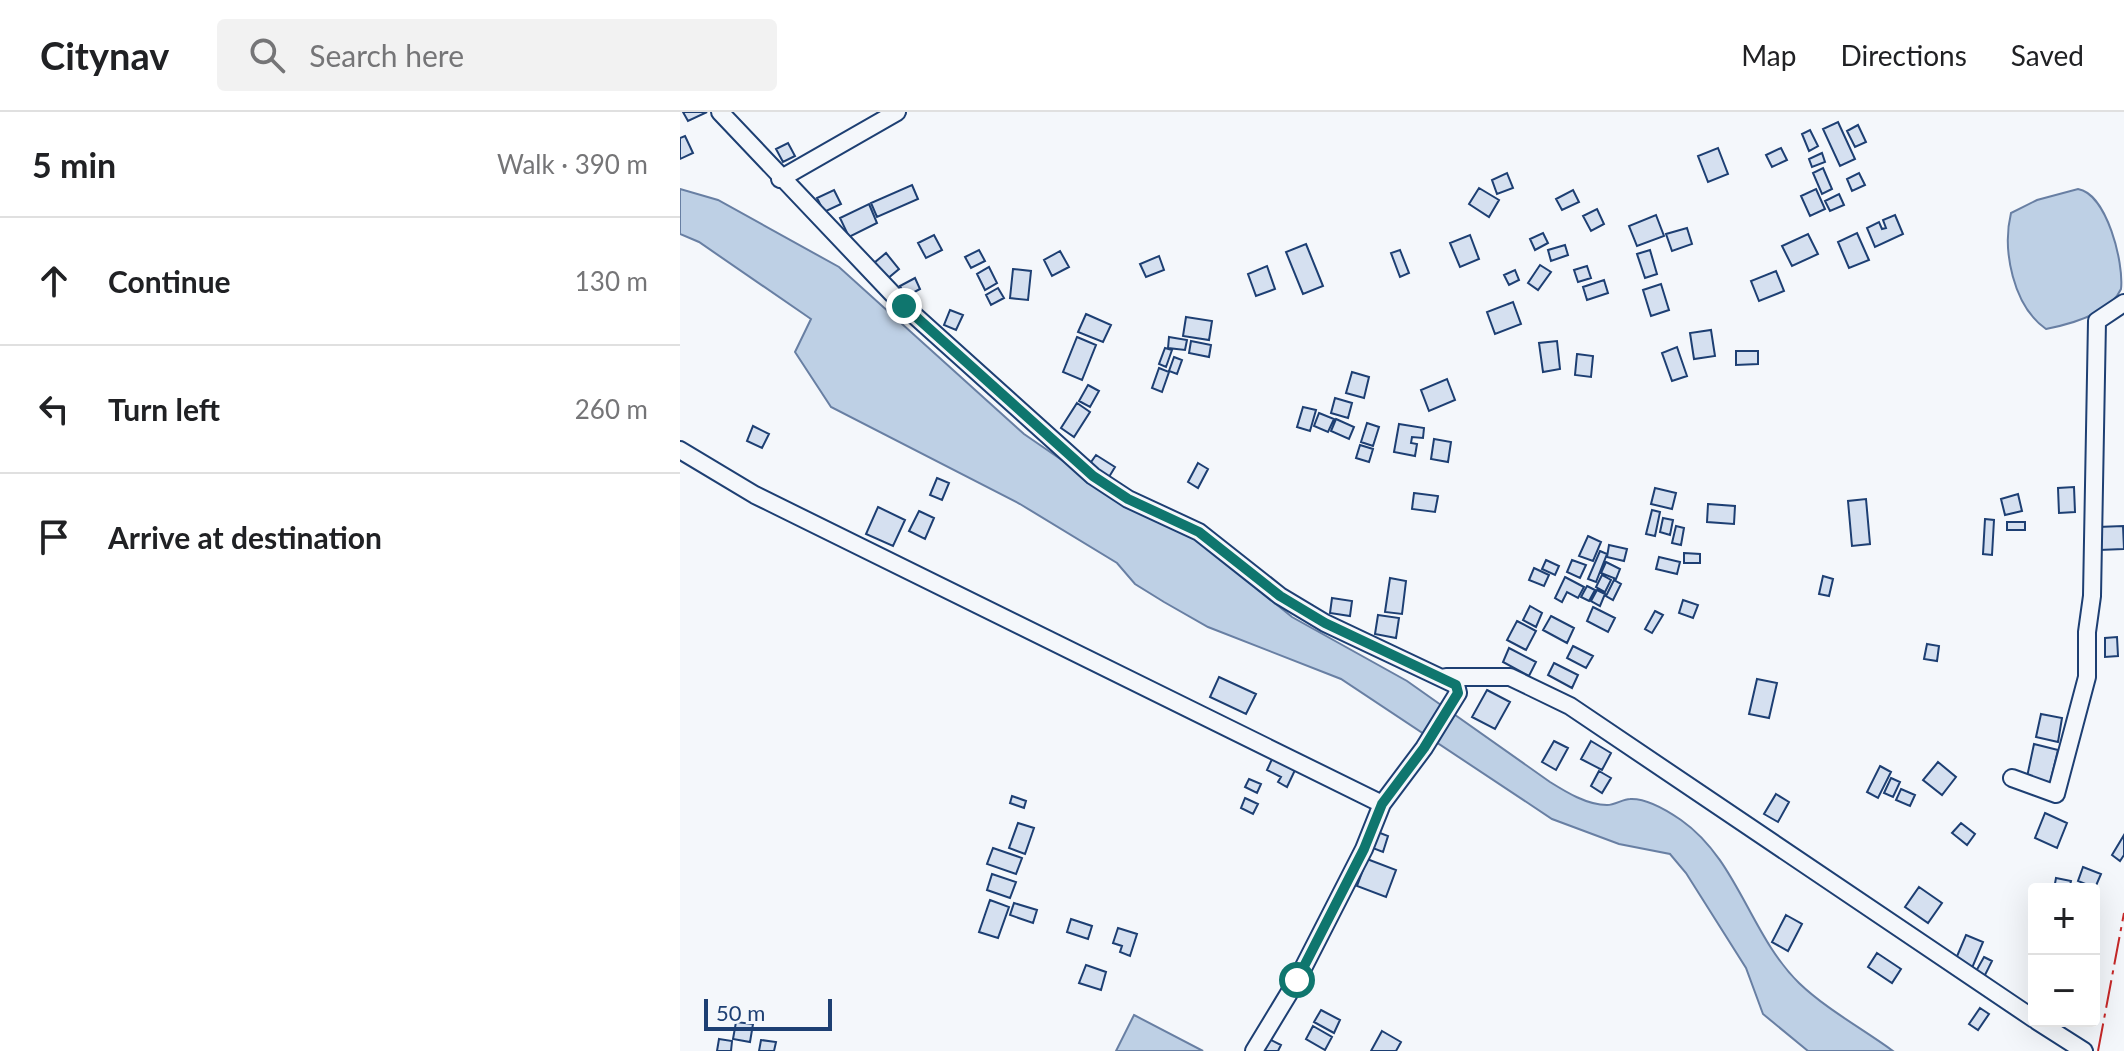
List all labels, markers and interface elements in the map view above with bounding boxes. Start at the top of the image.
search box [217,19,777,91]
text: Citynav [40,32,169,78]
icon: search [245,33,289,77]
text: Search here [309,37,464,73]
text: Map [1741,38,1796,72]
text: Directions [1840,38,1967,72]
text: Saved [2011,38,2084,72]
text: 5 min [32,144,116,185]
text: Walk · 390 m [497,148,648,180]
icon: ahead [32,259,76,303]
text: Continue [108,263,231,299]
text: 130 m [575,265,648,297]
route end [886,288,922,324]
icon: left [32,387,76,431]
text: Turn left [108,391,220,427]
text: 260 m [575,393,648,425]
icon: arrive [32,515,76,559]
text: Arrive at destination [108,519,382,555]
map controls [2028,883,2100,1027]
button: + [2028,883,2100,955]
button: − [2028,955,2100,1027]
route start [1279,962,1315,998]
scale bar [704,995,832,1031]
text: 50 m [716,999,765,1026]

